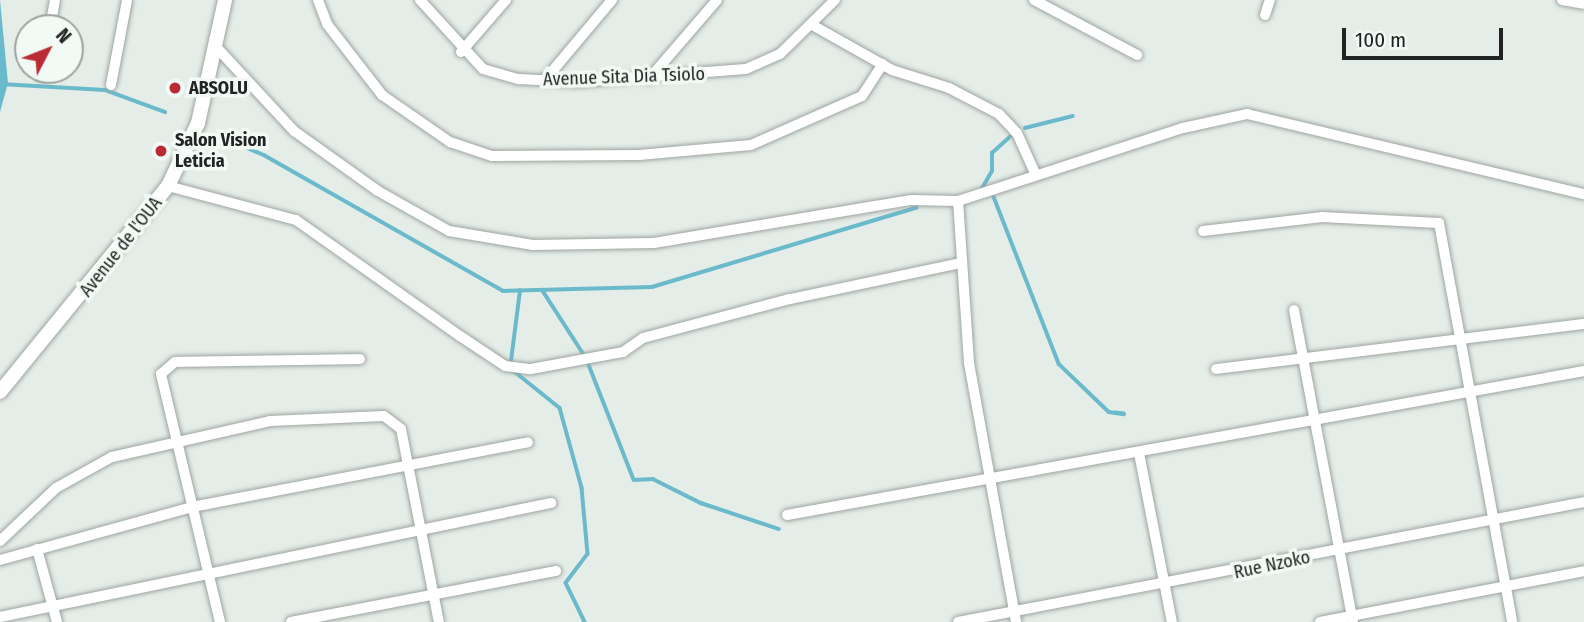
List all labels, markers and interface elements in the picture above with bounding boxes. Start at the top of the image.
north arrow [14,14,84,84]
scale bar [1346,14,1507,58]
text: N [51,24,76,48]
text: 100 m [1355,27,1406,53]
street label: Avenue Sita Dia Tsiolo [543,63,705,91]
place label: ABSOLU [189,77,248,99]
marker: ABSOLU [167,80,183,96]
place label: Salon Vision Leticia [175,130,266,172]
marker: Salon Vision Leticia [153,143,169,159]
street label: Avenue de l'OUA [75,193,167,301]
street label: Rue Nzoko [1232,546,1312,584]

